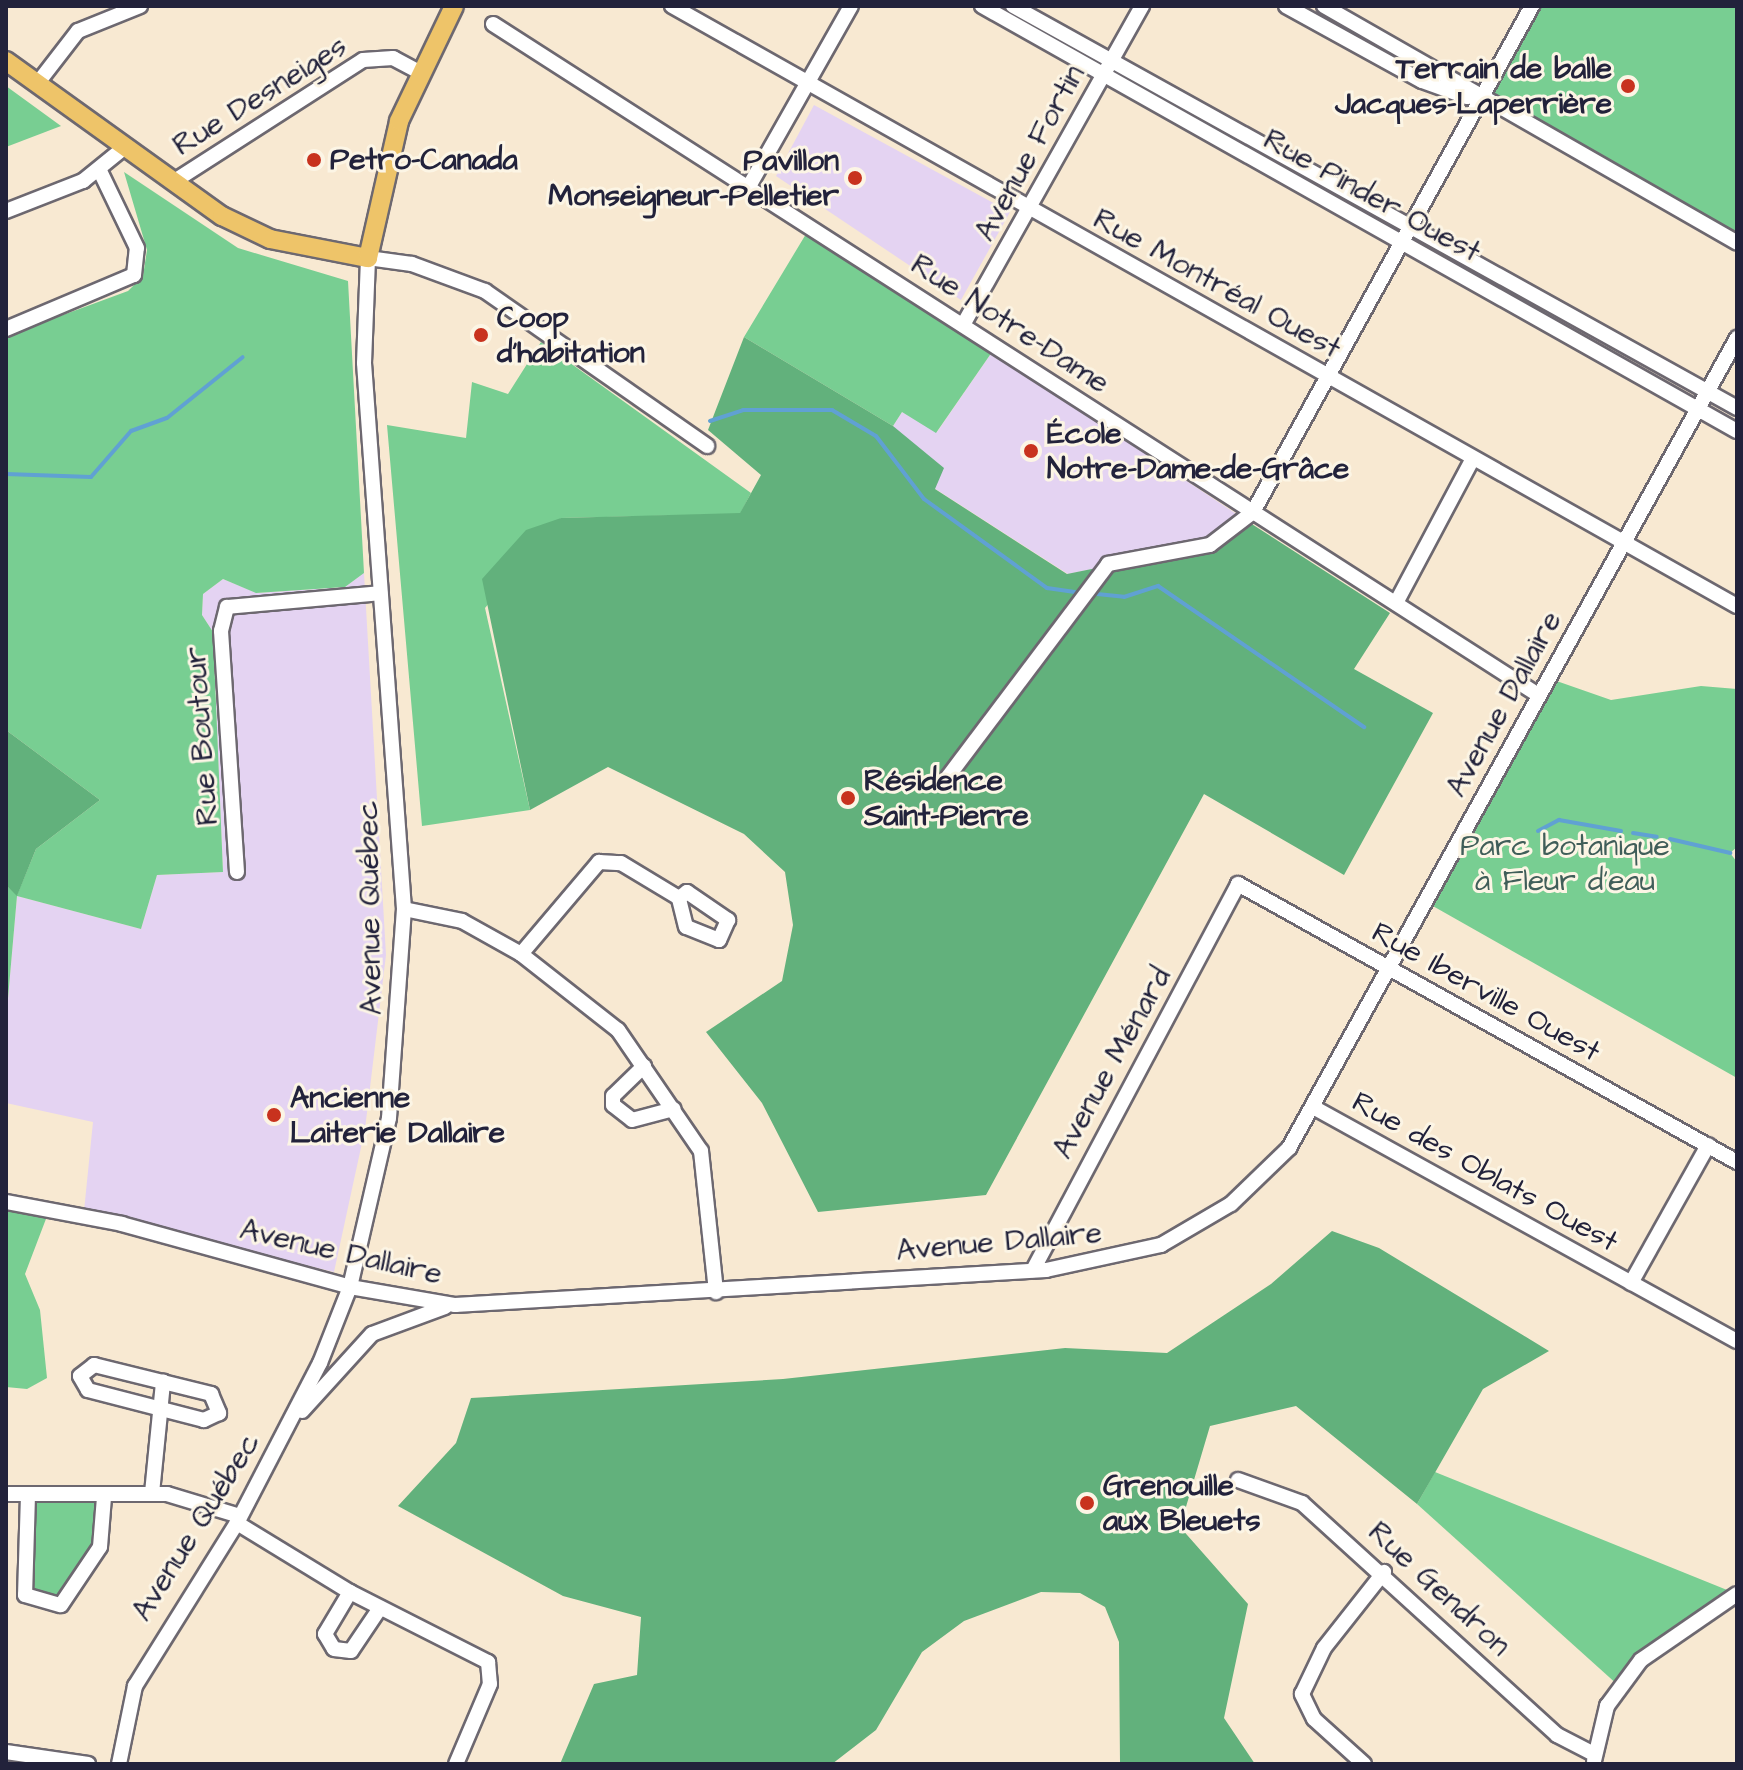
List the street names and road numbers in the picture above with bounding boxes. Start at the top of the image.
street label: Rue Desneiges [166,28,354,164]
street label: Avenue Fortin [967,59,1093,247]
street label: Rue Pinder Ouest [1257,121,1487,271]
street label: Rue Montréal Ouest [1087,201,1347,367]
street label: Rue Notre-Dame [904,247,1116,401]
street label: Avenue Dallaire [1438,605,1570,803]
street label: Rue Boutour [178,645,226,827]
street label: Avenue Québec [350,801,390,1015]
street label: Rue Iberville Ouest [1366,914,1606,1070]
street label: Avenue Ménard [1045,961,1179,1165]
street label: Rue des Oblats Ouest [1346,1084,1624,1260]
street label: Avenue Dallaire [236,1211,446,1293]
street label: Avenue Dallaire [895,1215,1103,1269]
street label: Avenue Québec [124,1427,268,1627]
street label: Rue Gendron [1361,1514,1517,1664]

